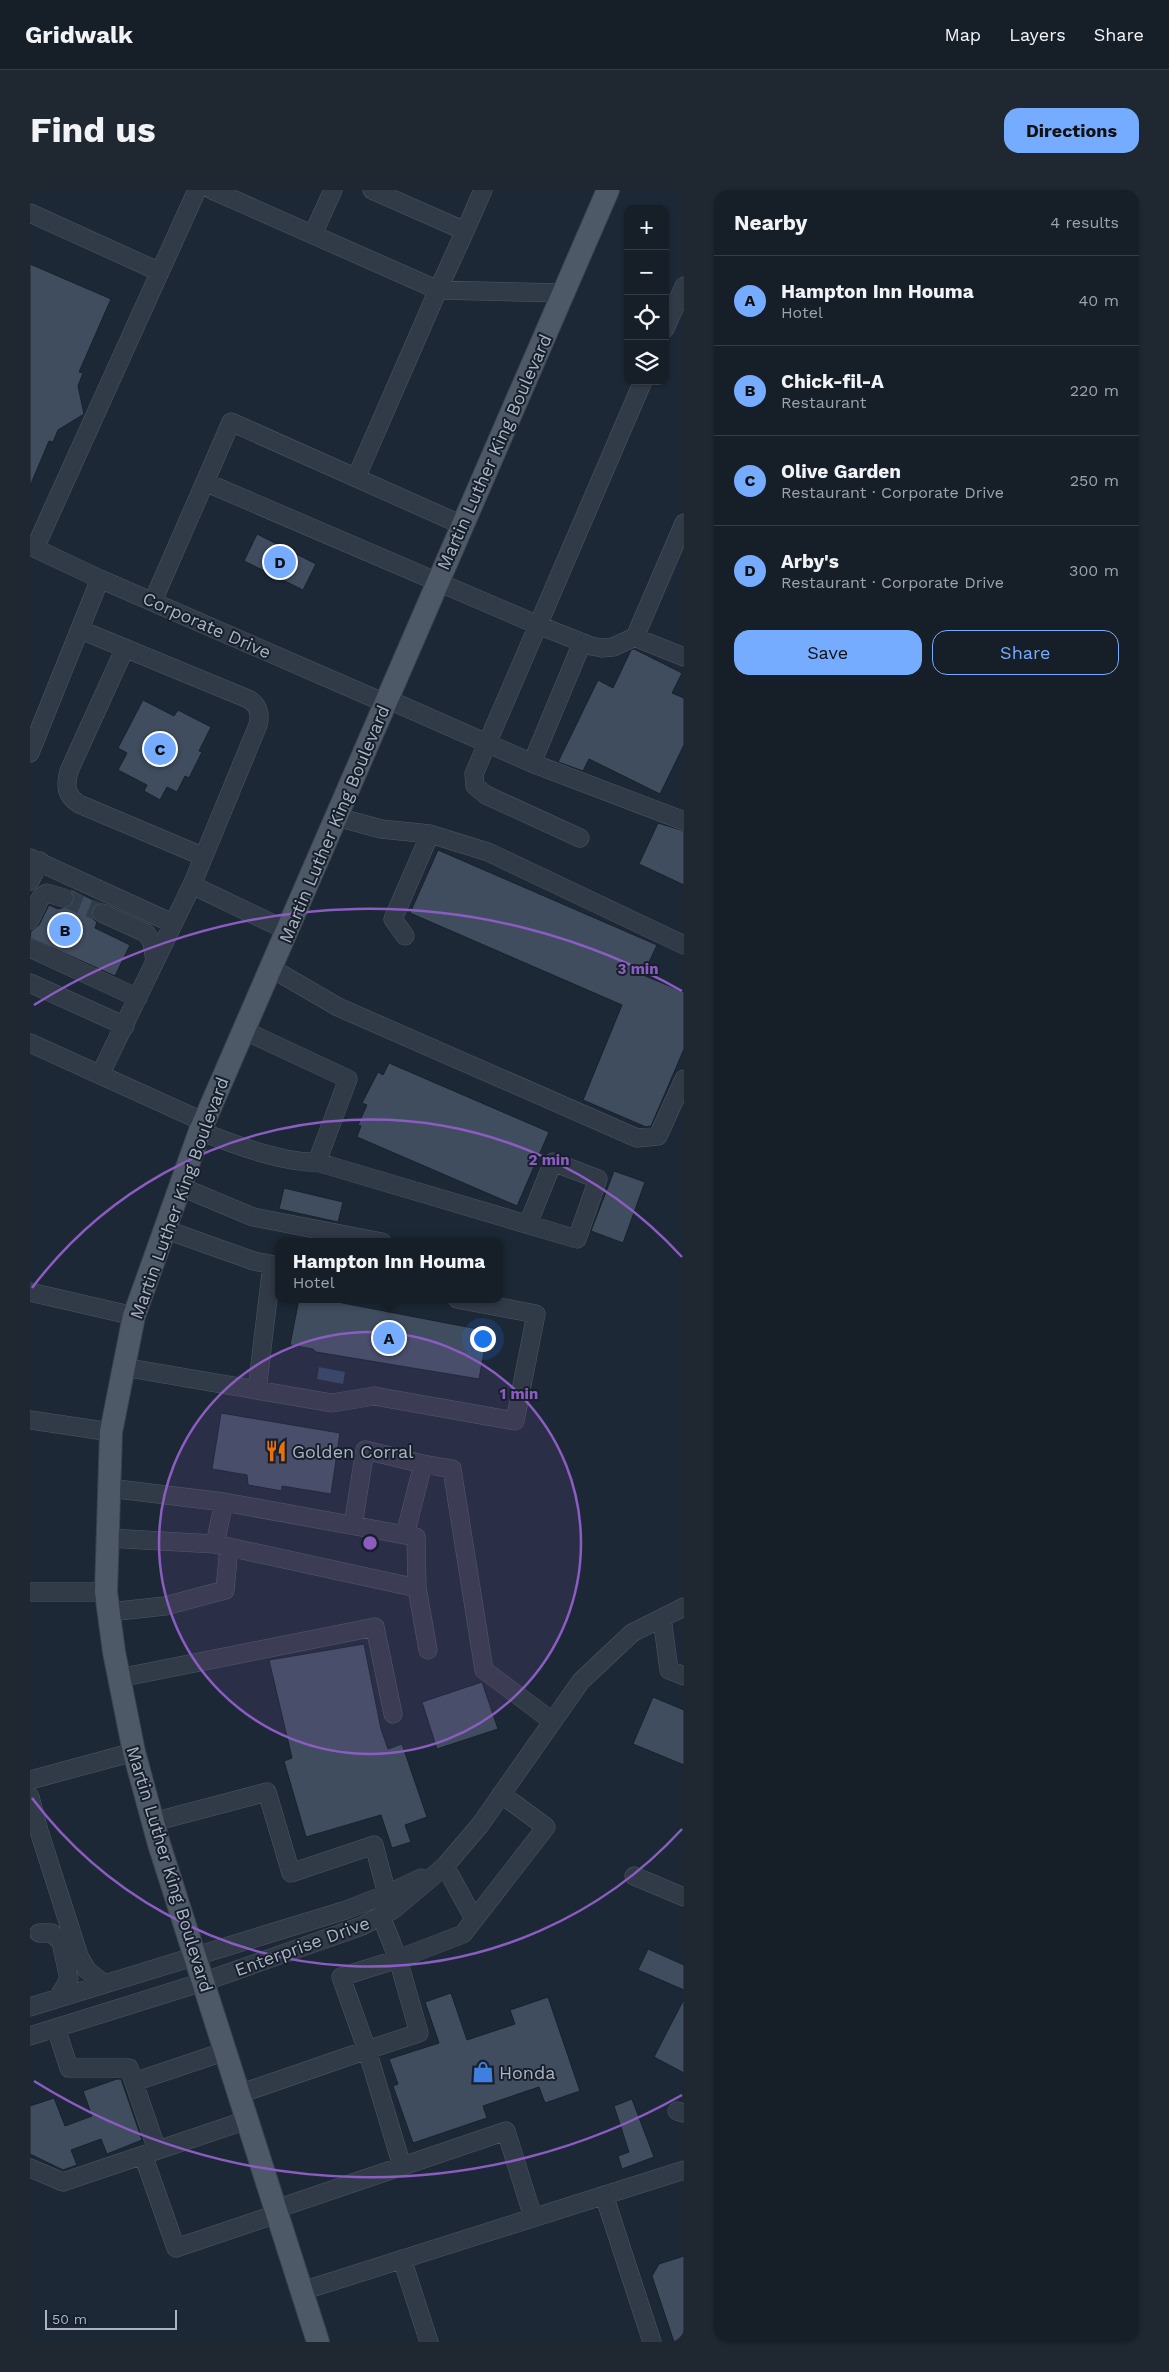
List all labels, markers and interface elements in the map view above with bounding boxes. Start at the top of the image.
text: Gridwalk [25,21,133,49]
text: Map [944,24,981,45]
text: Layers [1009,24,1066,45]
text: Share [1094,24,1144,45]
button: Directions [1004,108,1139,153]
text: Find us [30,109,156,151]
map controls [624,205,669,385]
button: + [624,205,669,250]
text: Nearby [734,210,807,235]
text: 4 results [1050,213,1119,232]
button: − [624,250,669,295]
text: Hampton Inn Houma [781,280,974,303]
text: A [745,291,755,310]
text: 40 m [1079,291,1119,310]
button: locate [624,295,669,340]
text: Hotel [781,303,823,322]
street label: Martin Luther King Boulevard [432,331,556,573]
button: layers [624,340,669,385]
text: Chick-fil-A [781,370,884,393]
text: B [745,381,755,400]
text: 220 m [1070,381,1119,400]
text: Restaurant [781,393,867,412]
text: Olive Garden [781,460,901,483]
text: C [745,471,755,490]
text: 250 m [1070,471,1119,490]
text: Restaurant · Corporate Drive [781,483,1004,502]
pin: D [264,543,296,581]
text: Arby's [781,550,839,573]
text: D [744,561,756,580]
text: 300 m [1069,561,1119,580]
text: Restaurant · Corporate Drive [781,573,1004,592]
street label: Corporate Drive [140,587,274,663]
button: Save [734,630,922,675]
button: Share [932,630,1119,675]
street label: Martin Luther King Boulevard [274,702,394,946]
pin: C [144,730,176,768]
pin: B [49,911,81,949]
text: 3 min [618,960,658,978]
street label: Martin Luther King Boulevard [125,1074,233,1322]
text: 2 min [528,1151,570,1169]
popup [275,1238,503,1303]
text: Hampton Inn Houma [293,1250,485,1273]
text: Hotel [293,1273,335,1292]
pin: A [373,1319,405,1357]
your location [470,1326,496,1352]
text: 1 min [500,1385,538,1403]
restaurant icon: Golden Corral [263,1438,289,1464]
place label: Golden Corral [292,1441,414,1462]
centre of rings [361,1534,379,1552]
street label: Martin Luther King Boulevard [123,1743,217,1995]
street label: Enterprise Drive [232,1912,372,1980]
shop icon: Honda [470,2059,496,2085]
place label: Honda [499,2062,555,2083]
scale bar [45,2307,178,2330]
text: 50 m [52,2311,87,2327]

